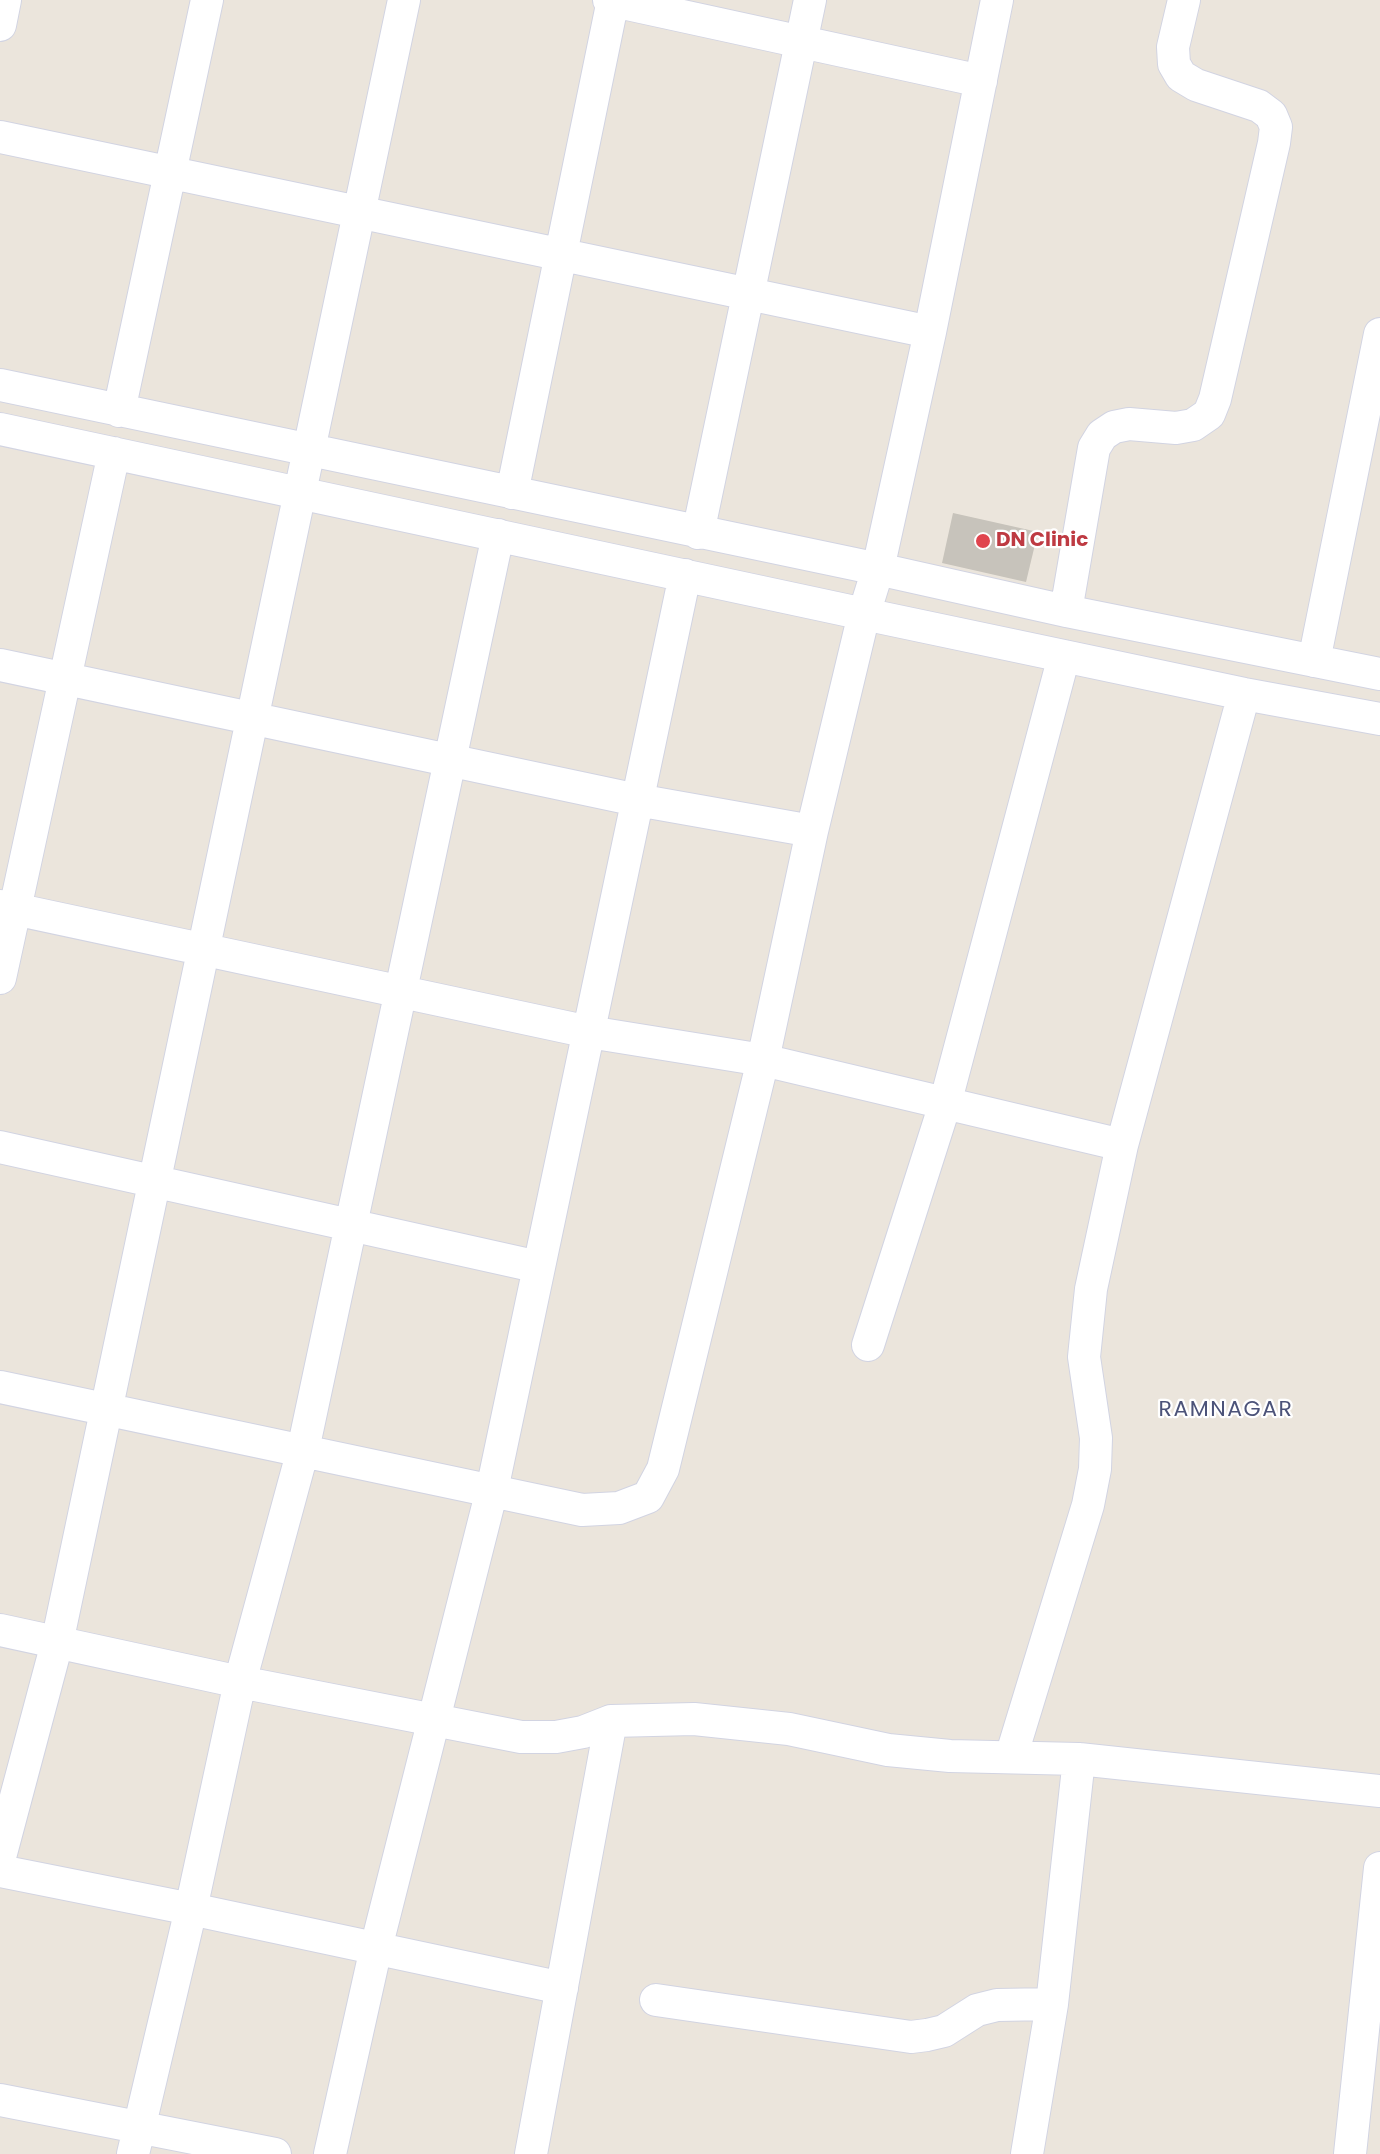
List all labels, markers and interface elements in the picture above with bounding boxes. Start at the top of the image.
place label: DN Clinic [996,529,1088,553]
marker: DN Clinic [974,532,992,550]
district label: RAMNAGAR [1159,1397,1293,1423]

